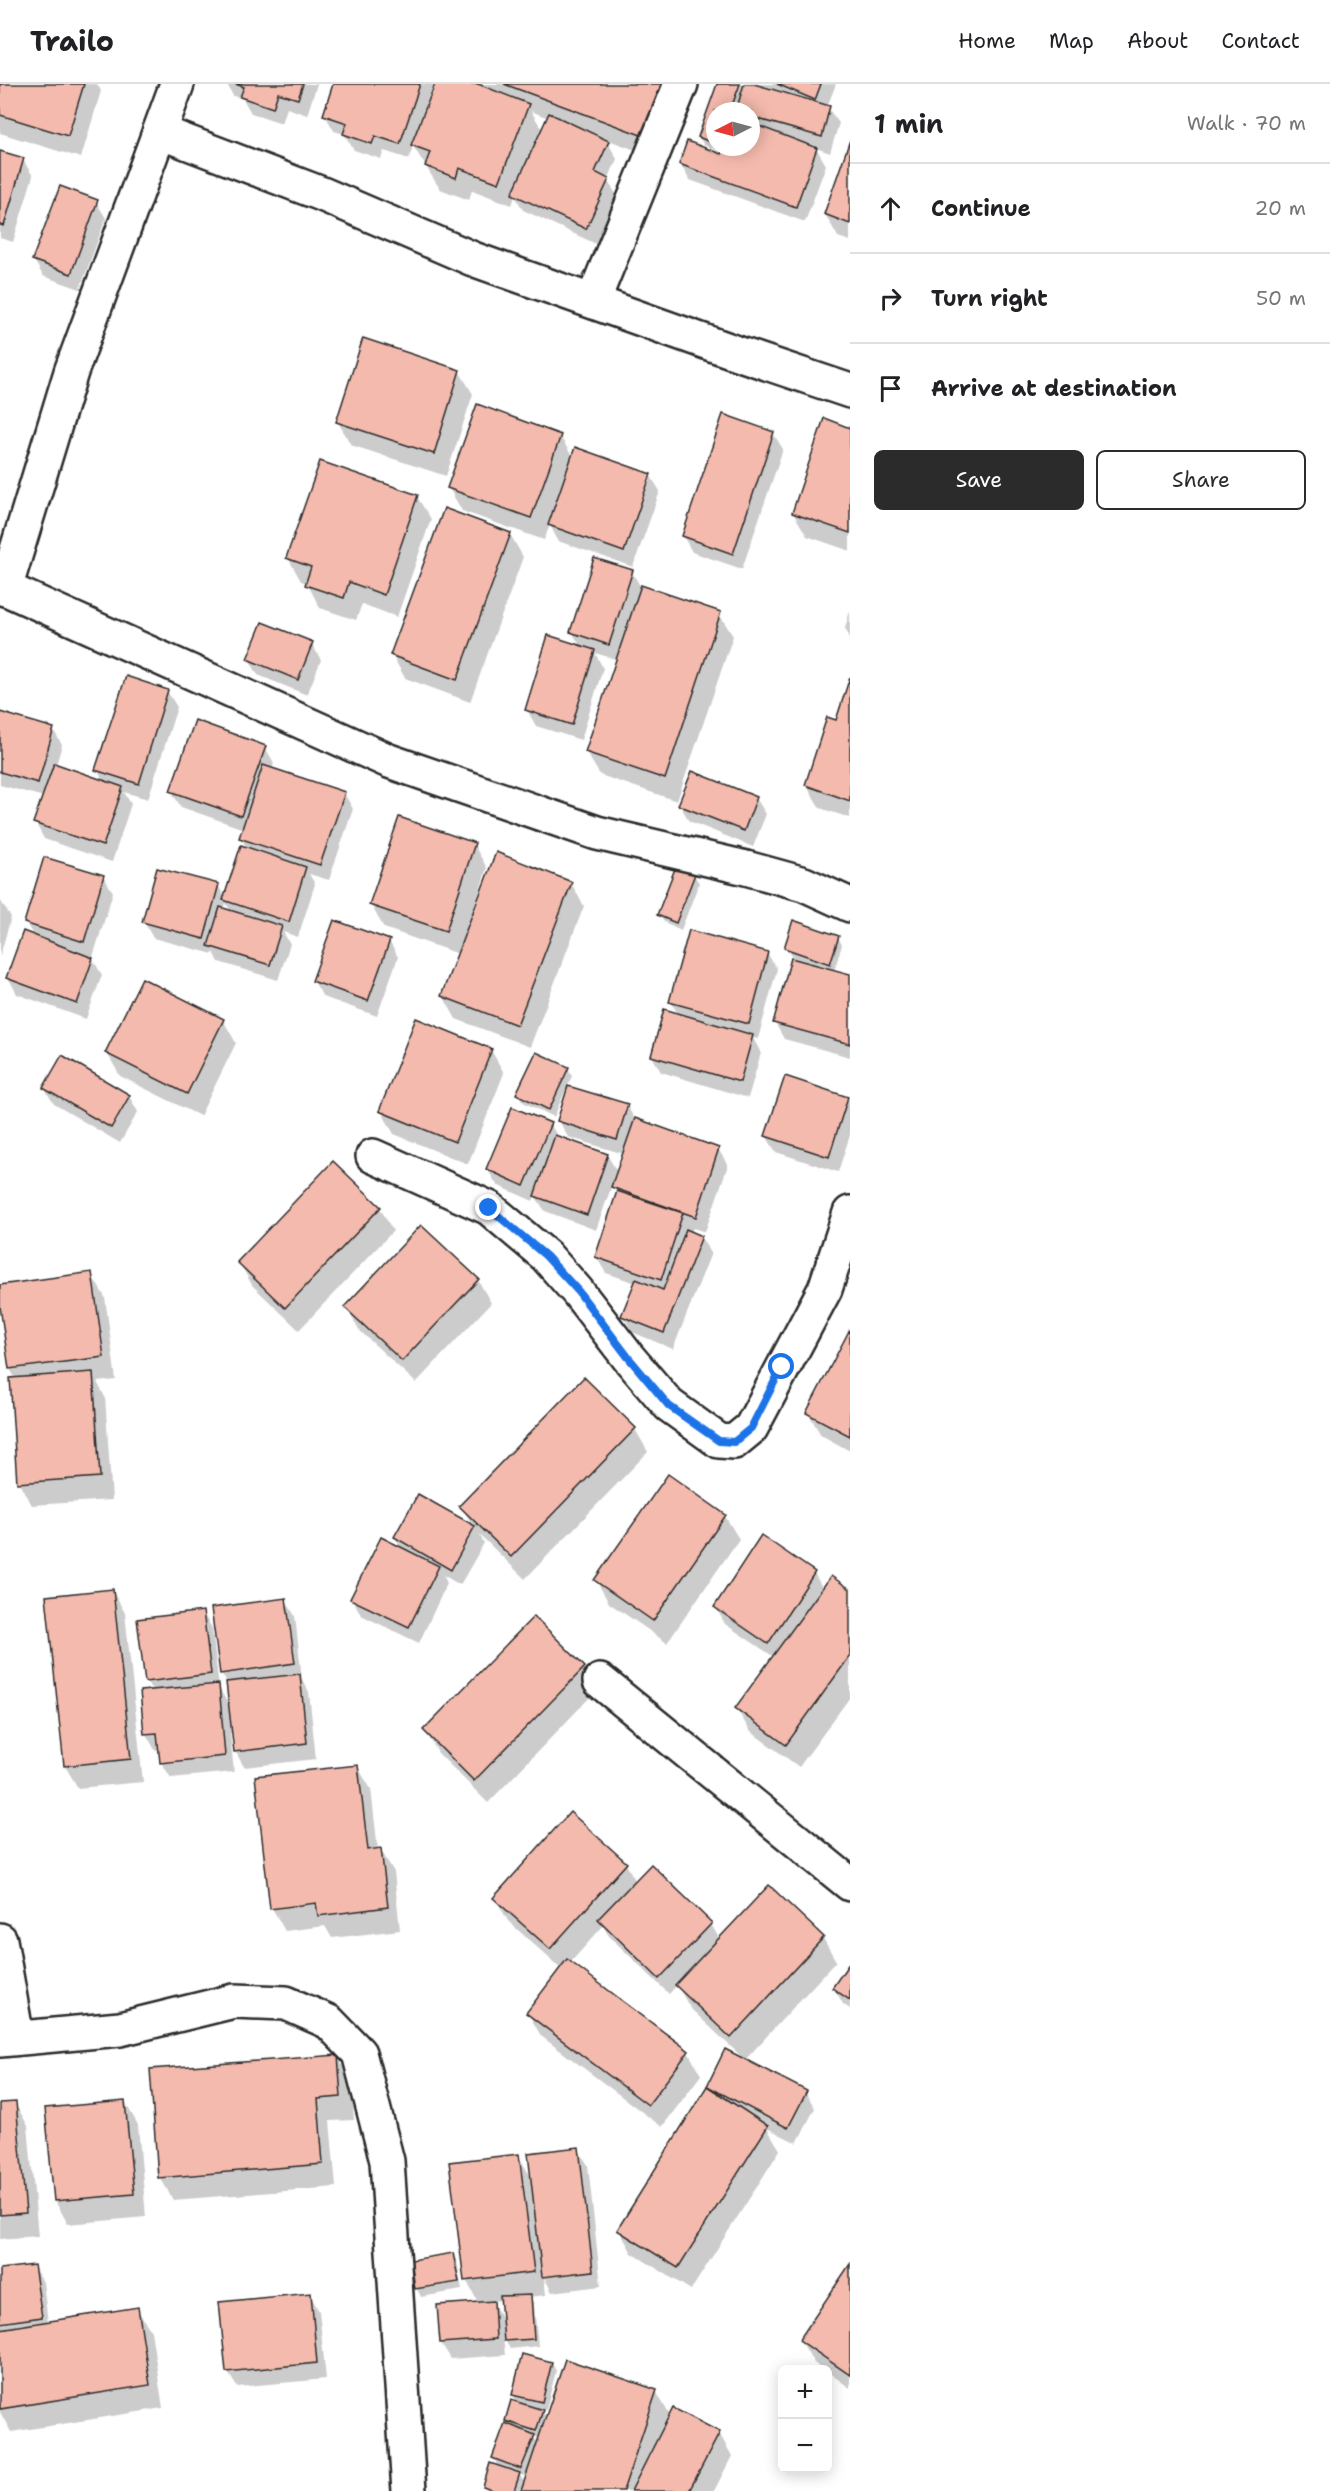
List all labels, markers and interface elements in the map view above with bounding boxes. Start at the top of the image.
text: Trailo [30,22,114,60]
text: Home [958,27,1016,55]
text: Map [1049,27,1094,55]
text: About [1127,27,1188,55]
text: Contact [1221,27,1300,55]
north arrow [706,102,760,156]
text: 1 min [874,106,943,141]
text: Walk · 70 m [1187,110,1306,136]
icon: ahead [874,192,907,225]
text: Continue [931,194,1031,223]
text: 20 m [1255,195,1306,221]
icon: right [874,282,907,315]
text: Turn right [931,284,1048,313]
text: 50 m [1256,285,1306,311]
icon: arrive [874,372,907,405]
text: Arrive at destination [931,374,1177,403]
button: Save [874,450,1084,510]
button: Share [1096,450,1306,510]
route end [475,1194,501,1220]
route start [768,1353,794,1379]
map controls [778,2365,832,2473]
button: + [778,2365,832,2419]
button: − [778,2419,832,2473]

